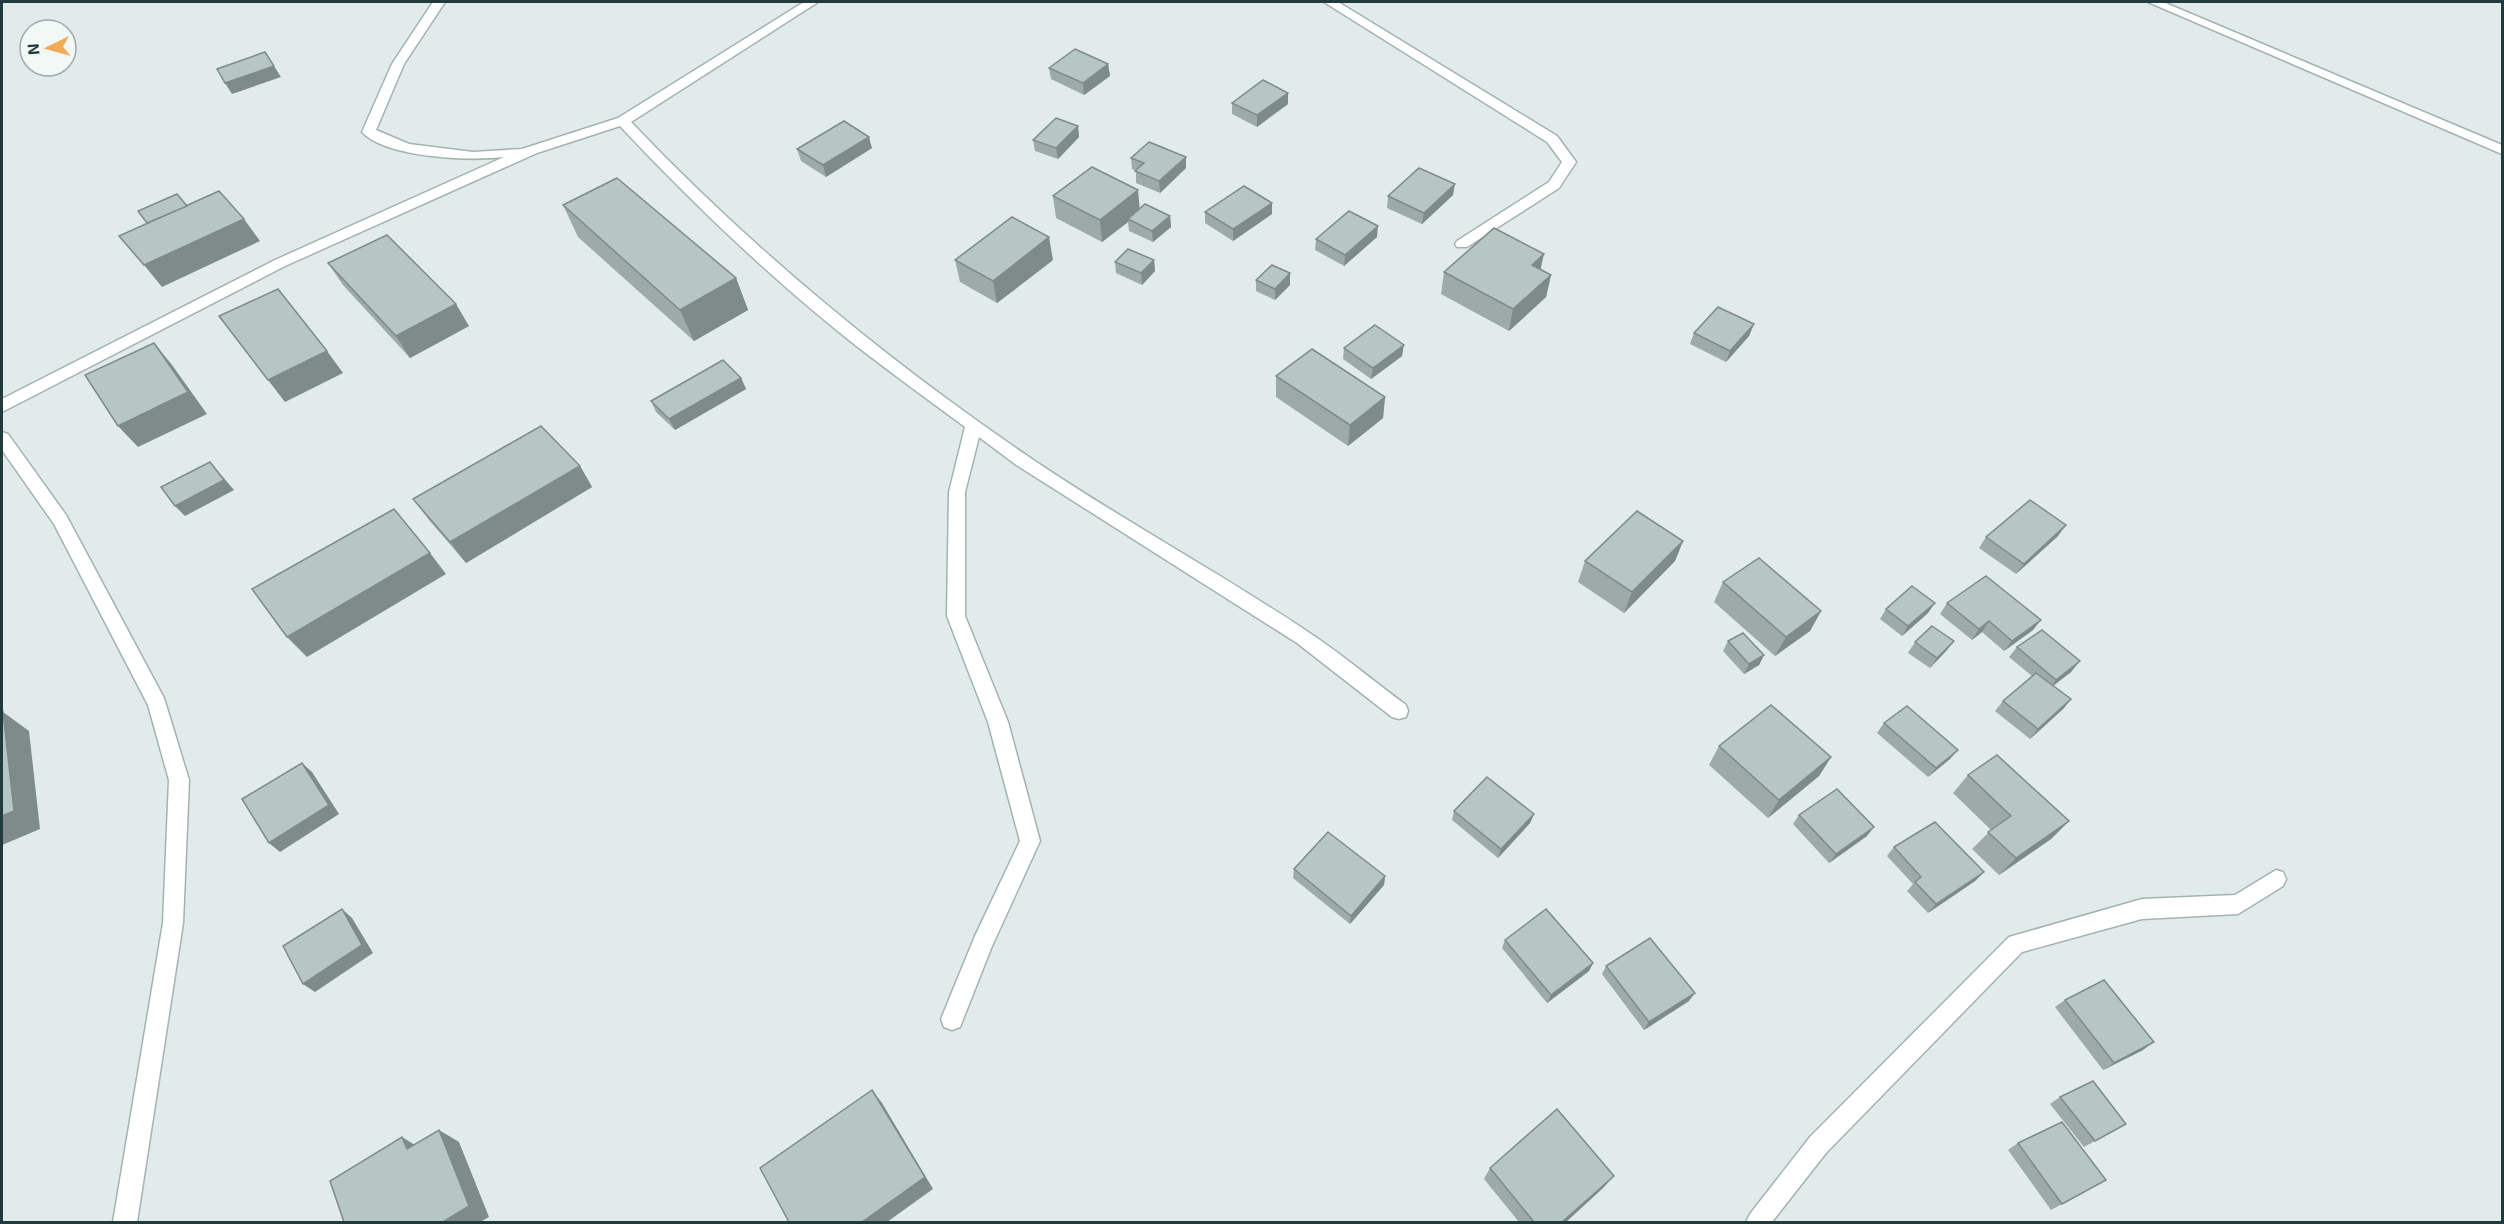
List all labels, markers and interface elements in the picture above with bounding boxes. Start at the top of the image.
north arrow [18,18,78,78]
text: N [23,43,43,56]

